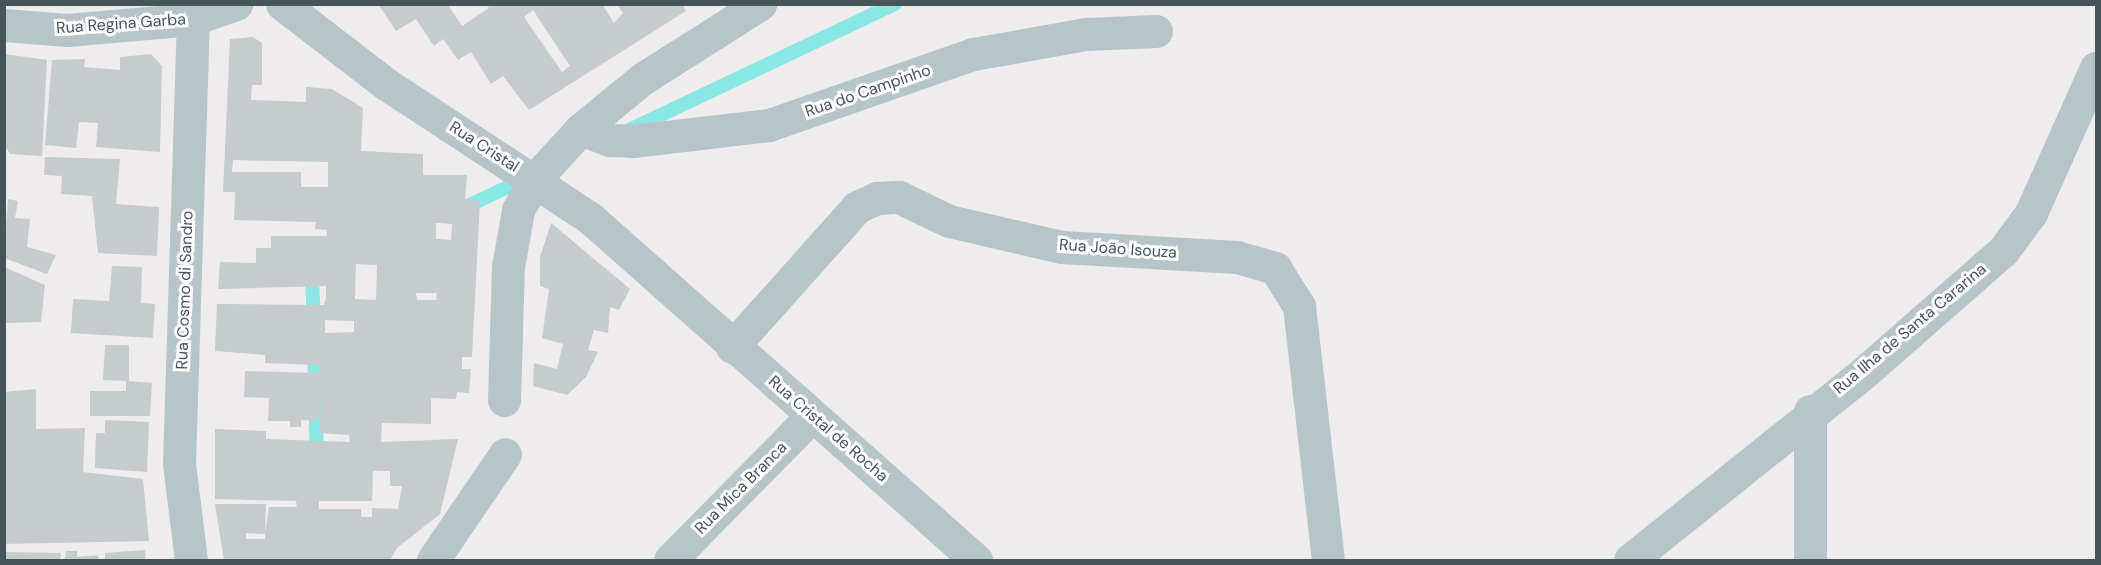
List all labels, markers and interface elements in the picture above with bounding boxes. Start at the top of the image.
street label: Rua Regina Garba [55,10,187,38]
street label: Rua do Campinho [803,61,933,121]
street label: Rua Cristal [446,117,522,177]
street label: Rua Cosmo di Sandro [173,210,197,370]
street label: Rua João Isouza [1058,235,1178,263]
street label: Rua Ilha de Santa Cararina [1830,260,1990,398]
street label: Rua Cristal de Rocha [764,372,892,486]
street label: Rua Mica Branca [691,438,791,538]

